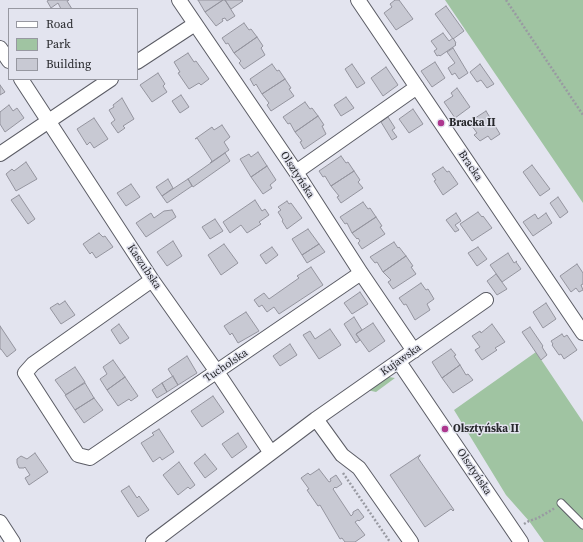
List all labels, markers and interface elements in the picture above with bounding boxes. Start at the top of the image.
legend [8,8,138,80]
text: Road [46,16,73,32]
text: Park [46,36,71,52]
text: Building [46,56,91,72]
place label: Bracka II [449,116,495,130]
marker: Bracka II [436,118,446,128]
street label: Bracka [455,148,485,184]
street label: Olsztyńska [277,149,317,201]
street label: Kaszubska [124,242,164,292]
street label: Kujawska [378,341,424,379]
street label: Tucholska [202,347,250,385]
place label: Olsztyńska II [453,422,519,436]
marker: Olsztyńska II [440,424,450,434]
street label: Olsztyńska [454,446,494,498]

